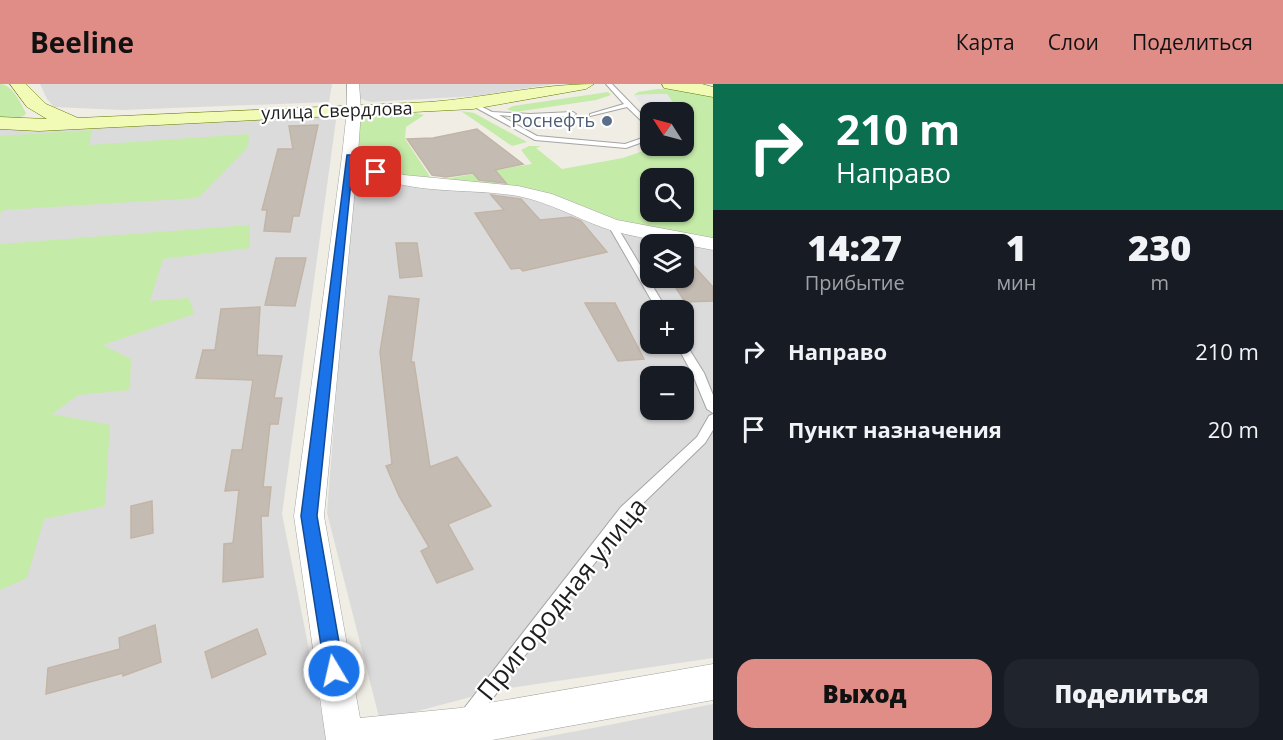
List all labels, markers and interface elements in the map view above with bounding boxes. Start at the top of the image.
text: Beeline [30,23,134,61]
text: Карта [956,28,1015,56]
text: Слои [1048,28,1099,56]
text: Поделиться [1132,28,1253,56]
street label: улица Свердлова [261,95,413,125]
text: 210 m [836,100,960,157]
north arrow [640,102,694,156]
map controls [640,102,694,420]
place label: Роснефть [511,108,595,132]
icon: right [737,108,815,186]
marker: Роснефть [600,114,614,128]
pin [350,146,401,197]
text: Направо [836,154,951,191]
icon: arrive [359,155,392,188]
button: search [640,168,694,222]
text: 14:27 [807,223,902,272]
text: 1 [1006,223,1027,272]
text: 230 [1128,223,1191,272]
button: layers [640,234,694,288]
text: Прибытие [805,269,905,296]
text: мин [996,269,1036,296]
text: m [1150,269,1169,296]
button: + [640,300,694,354]
icon: right [737,335,770,368]
text: Направо [788,336,887,366]
text: 210 m [1195,336,1259,366]
button: − [640,366,694,420]
icon: arrive [737,413,770,446]
text: Пункт назначения [788,414,1002,444]
text: 20 m [1208,414,1259,444]
street label: Пригородная улица [468,489,654,708]
position arrow [302,639,366,703]
button: Выход [737,659,992,728]
button: Поделиться [1004,659,1259,728]

